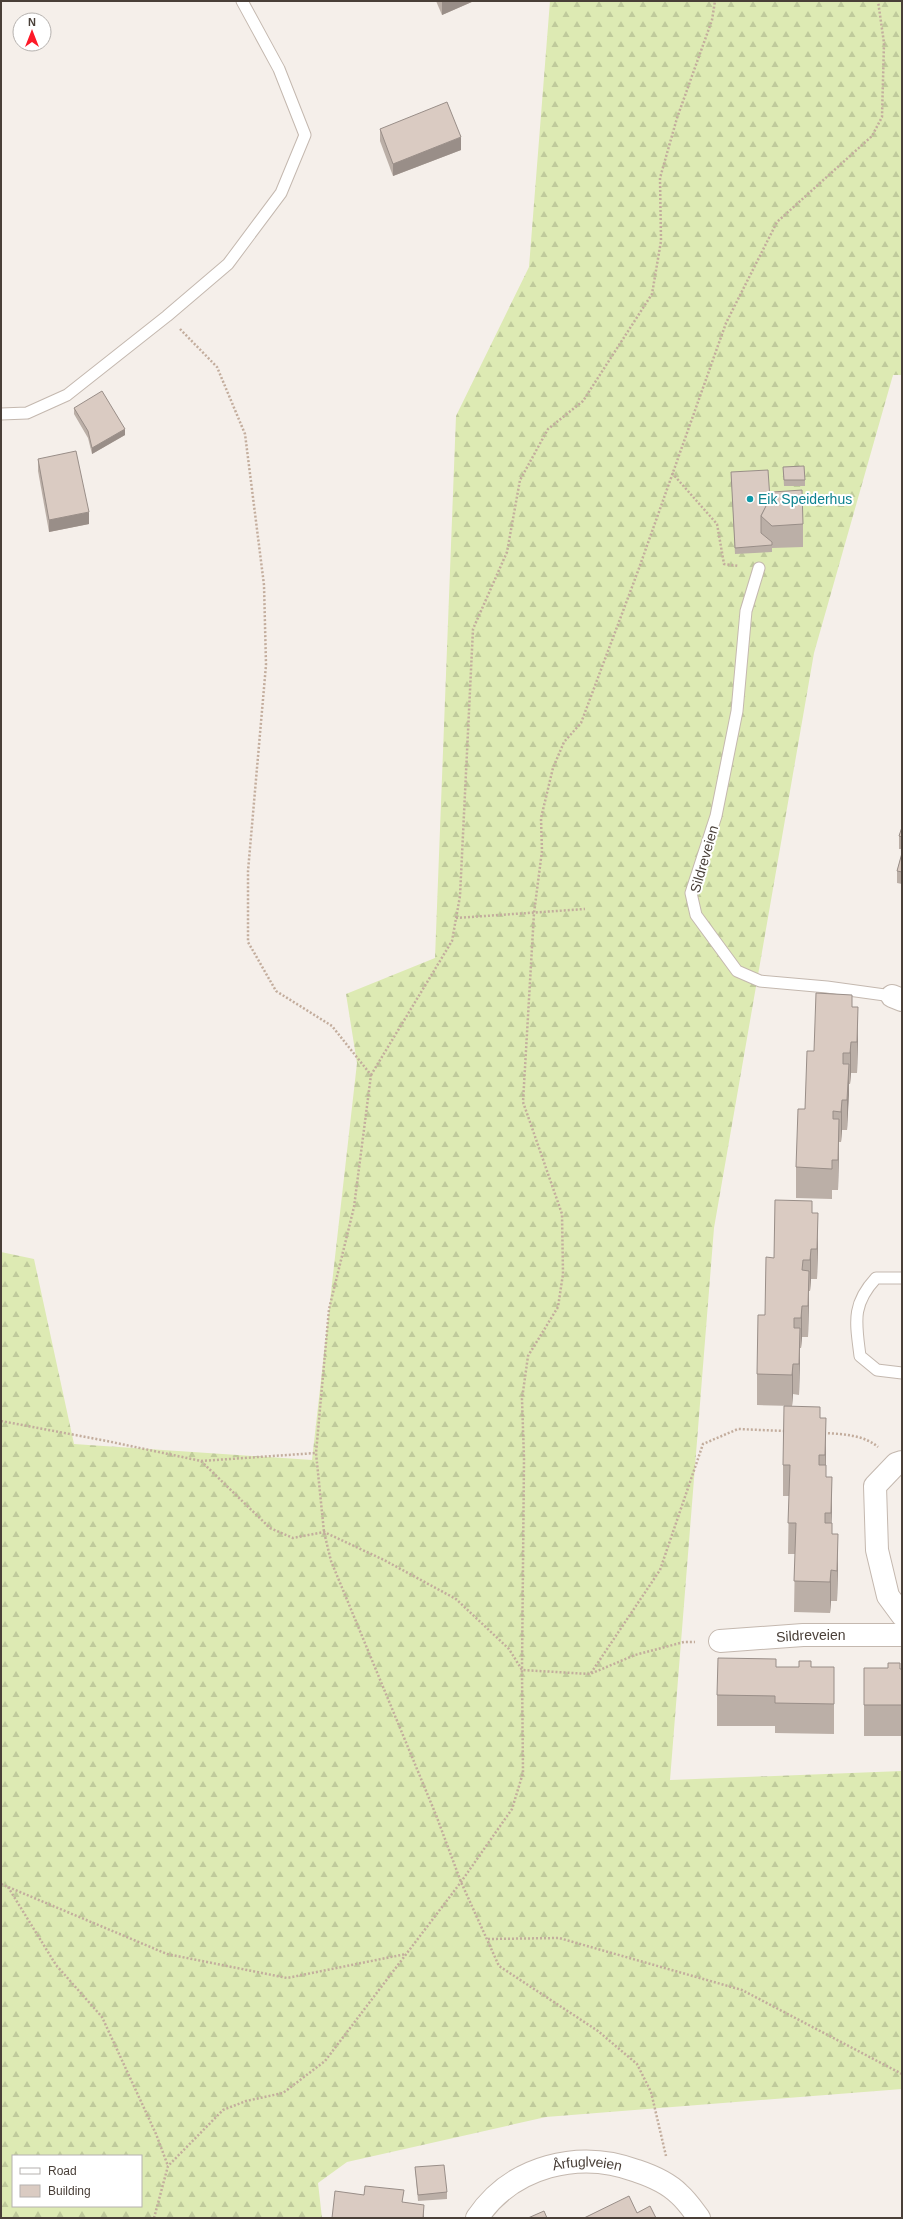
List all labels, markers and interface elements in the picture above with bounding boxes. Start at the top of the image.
north arrow [12,12,52,52]
text: N [28,16,36,28]
place label: Eik Speiderhus [758,491,852,507]
marker: Eik Speiderhus [745,494,755,504]
street label: Sildreveien [687,824,721,894]
street label: Sildreveien [776,1627,845,1645]
street label: Årfuglveien [551,2154,624,2174]
legend [12,2155,142,2207]
text: Road [48,2164,77,2178]
text: Building [48,2184,91,2198]

